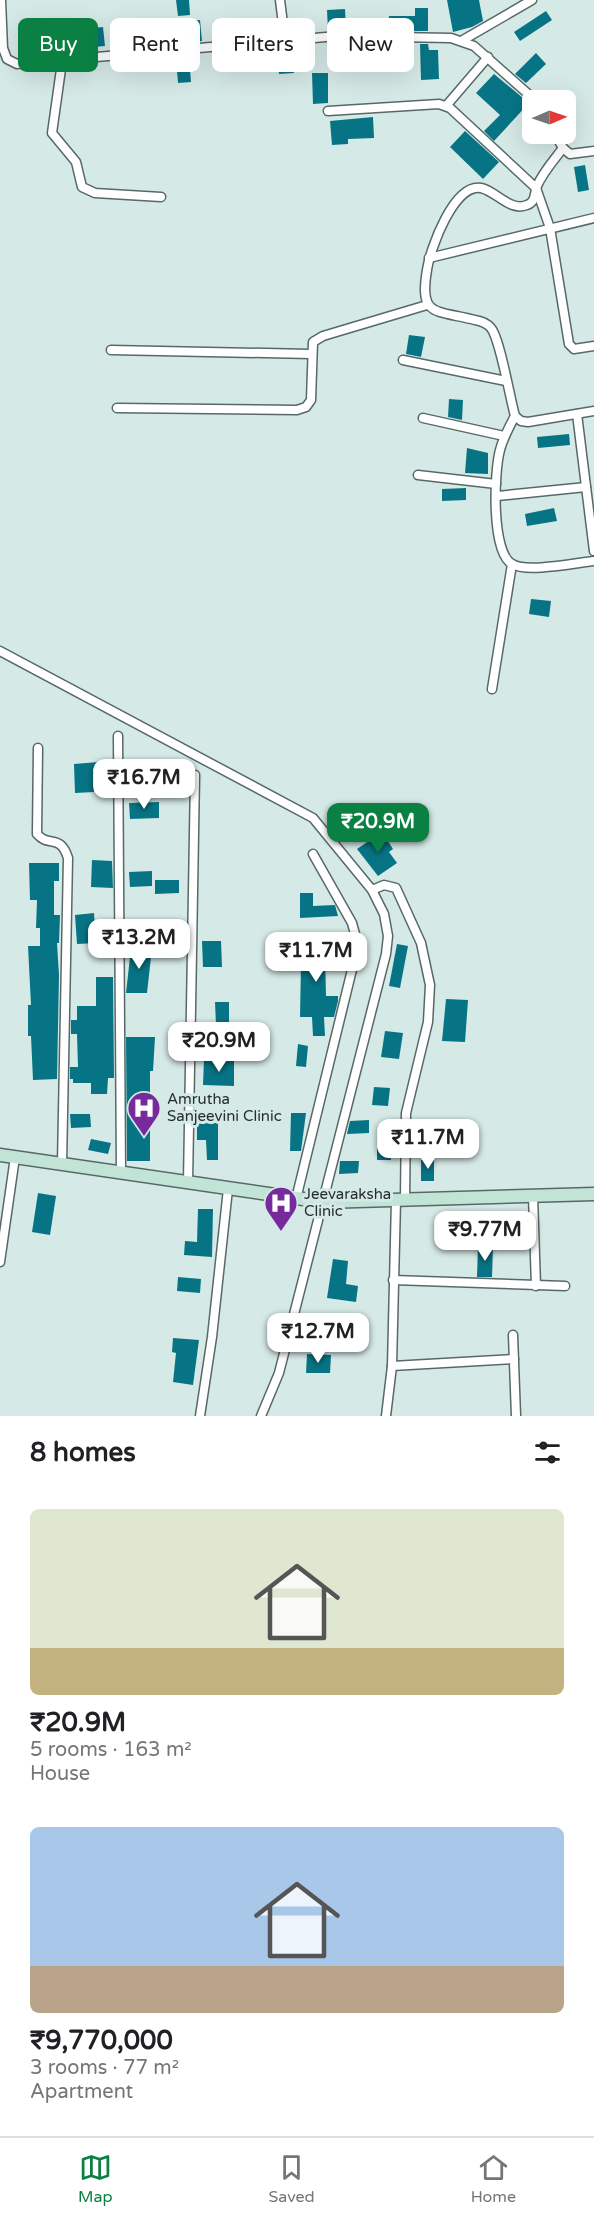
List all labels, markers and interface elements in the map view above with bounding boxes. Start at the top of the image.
chip: Buy [18,18,98,72]
chip: Rent [110,18,200,72]
chip: Filters [212,18,315,72]
chip: New [327,18,414,72]
north arrow [522,90,576,144]
map controls [522,90,576,144]
pin: ₹16.7M [95,759,193,810]
text: ₹16.7M [107,766,181,790]
pin: ₹20.9M [329,803,427,854]
text: ₹20.9M [341,810,415,834]
pin: ₹13.2M [90,919,188,970]
text: ₹13.2M [102,926,176,950]
pin: ₹11.7M [267,932,365,983]
text: ₹11.7M [279,939,353,963]
pin: ₹20.9M [170,1022,268,1073]
text: ₹20.9M [182,1029,256,1053]
hospital icon: Amrutha Sanjeevini Clinic [126,1090,162,1137]
place label: Amrutha Sanjeevini Clinic [167,1090,282,1125]
pin: ₹11.7M [379,1119,477,1170]
text: ₹11.7M [391,1126,465,1150]
hospital icon: Jeevaraksha Clinic [263,1185,299,1232]
place label: Jeevaraksha Clinic [304,1185,391,1220]
pin: ₹9.77M [436,1211,534,1262]
text: ₹9.77M [448,1218,522,1242]
pin: ₹12.7M [269,1313,367,1364]
text: ₹12.7M [281,1320,355,1344]
icon: filters [531,1436,564,1469]
text: 8 homes [30,1437,136,1468]
icon: home [243,1548,351,1656]
text: ₹20.9M [30,1707,126,1738]
text: 5 rooms · 163 m² [30,1738,192,1762]
text: House [30,1762,90,1786]
icon: home [243,1866,351,1974]
text: ₹9,770,000 [30,2025,173,2056]
text: 3 rooms · 77 m² [30,2056,179,2080]
text: Apartment [30,2080,133,2104]
tab: Map [78,2151,113,2207]
tab: Saved [268,2151,315,2207]
tab: Home [471,2151,516,2207]

